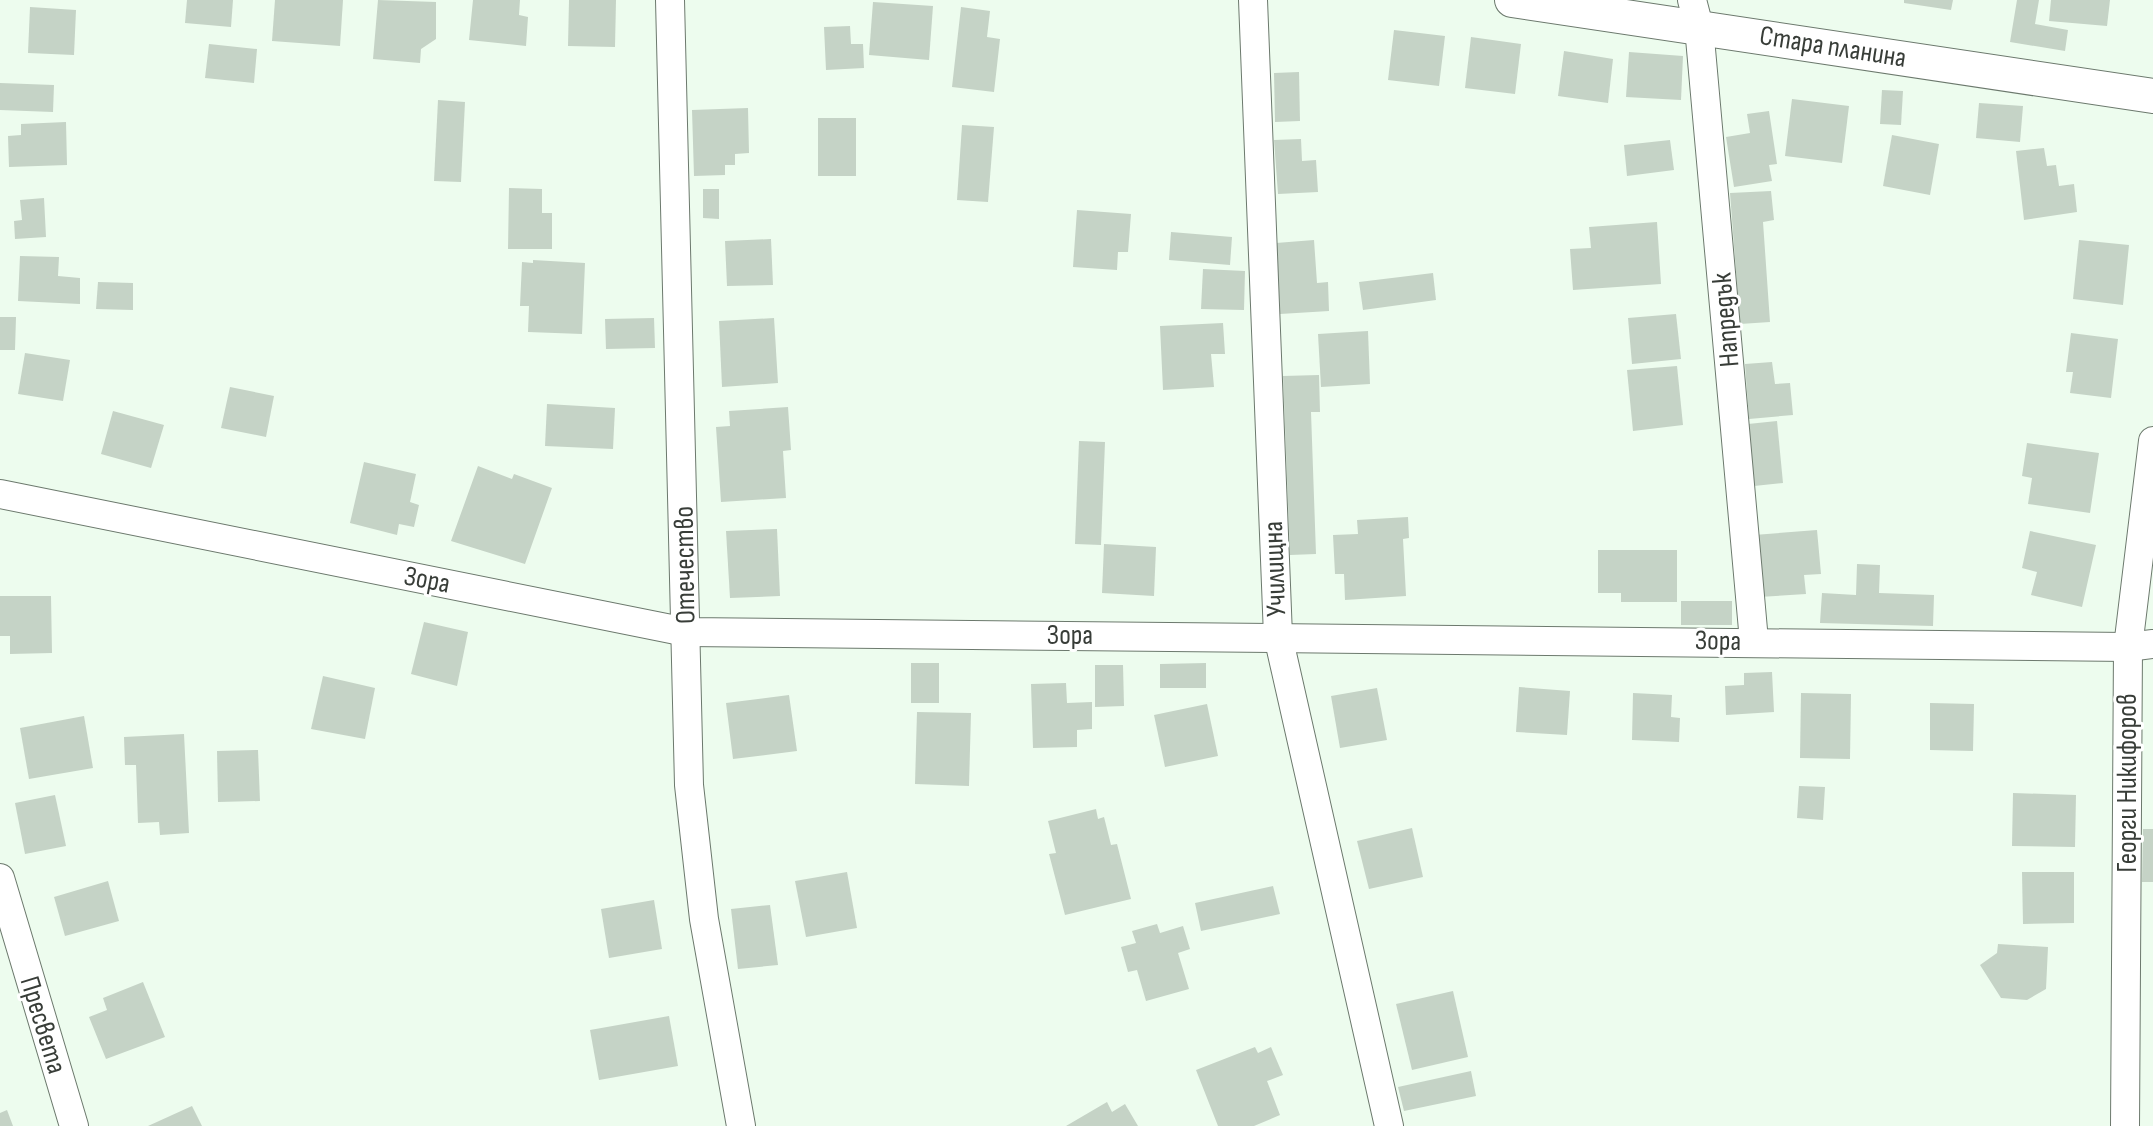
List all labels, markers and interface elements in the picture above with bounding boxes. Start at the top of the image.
street label: Стара планина [1757,19,1909,75]
street label: Напредък [1705,271,1747,368]
street label: Отечество [667,506,703,624]
street label: Училищна [1257,521,1293,617]
street label: Зора [401,559,453,601]
street label: Зора [1047,619,1093,652]
street label: Зора [1695,624,1741,658]
street label: Георги Никифоров [2111,693,2144,873]
street label: Пресвета [13,972,73,1078]

